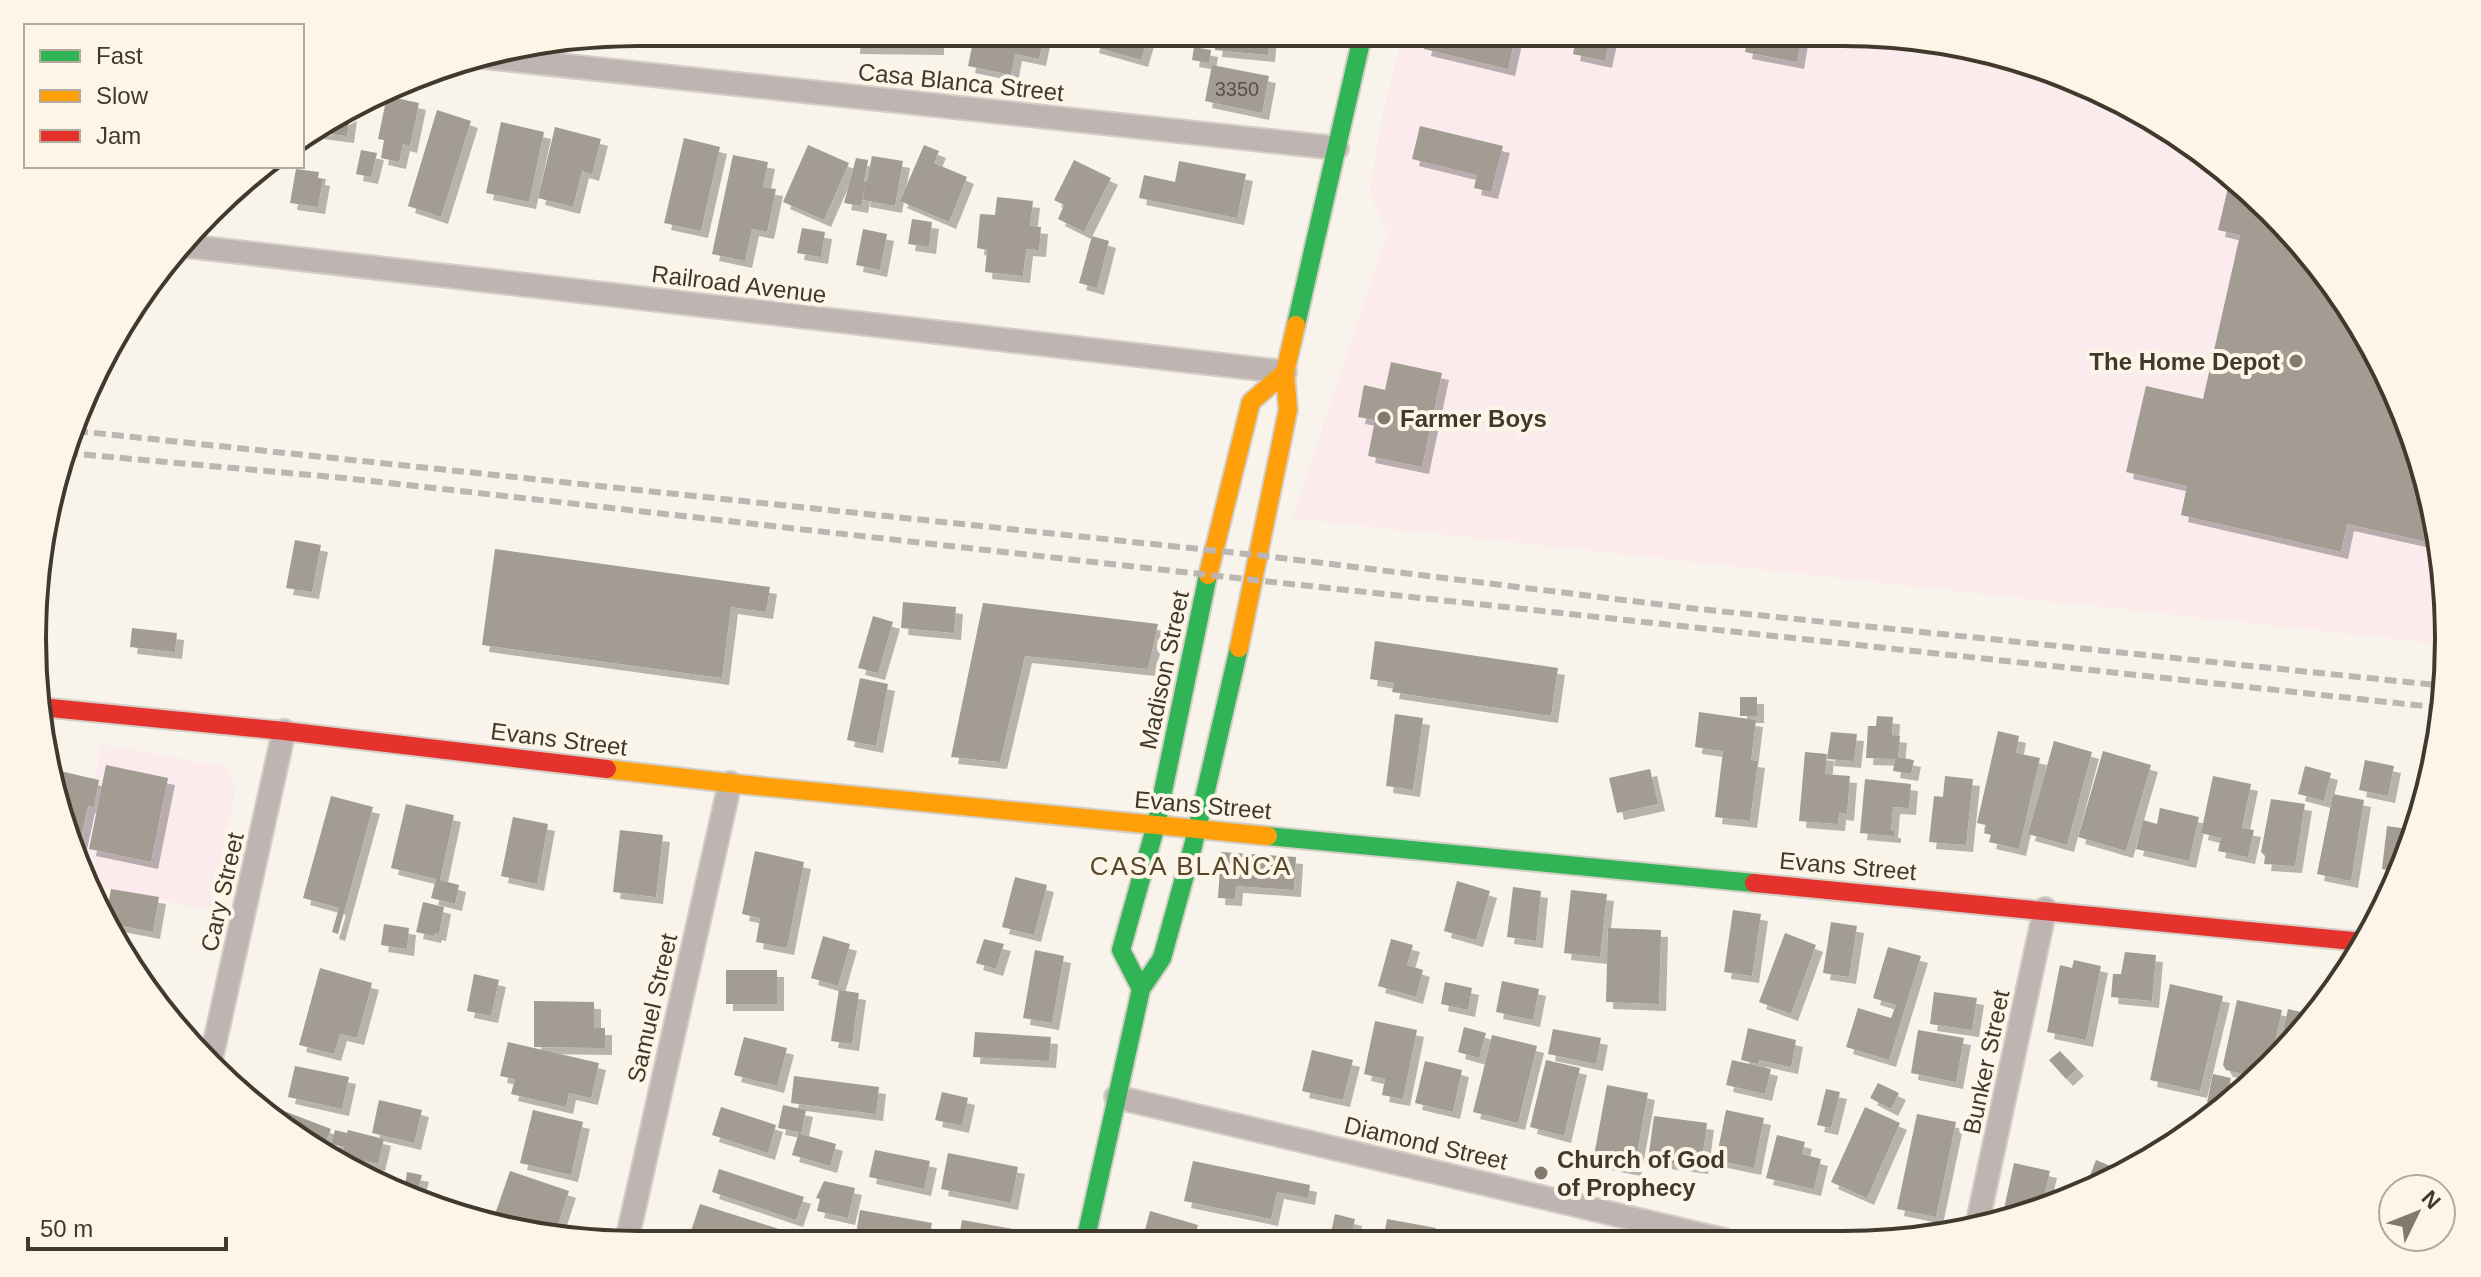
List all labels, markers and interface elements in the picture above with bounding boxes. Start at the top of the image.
legend [24,24,304,168]
text: Fast [96,42,143,69]
street label: Casa Blanca Street [857,58,1066,106]
house number: 3350 [1215,78,1259,100]
text: Slow [96,82,149,109]
text: Jam [96,122,141,149]
street label: Railroad Avenue [650,260,828,308]
place label: The Home Depot [2089,348,2280,375]
marker: The Home Depot [2287,352,2305,370]
place label: Farmer Boys [1400,405,1547,432]
marker: Farmer Boys [1375,409,1393,427]
street label: Madison Street [1134,588,1194,752]
street label: Evans Street [489,717,629,761]
street label: Evans Street [1133,786,1273,824]
street label: Cary Street [195,830,249,954]
street label: Evans Street [1778,847,1918,885]
district label: CASA BLANCA [1090,851,1292,881]
street label: Samuel Street [622,931,682,1085]
street label: Bunker Street [1958,987,2015,1137]
street label: Diamond Street [1342,1111,1511,1175]
place label: Church of God of Prophecy [1557,1146,1725,1201]
marker: Church of God of Prophecy [1532,1164,1550,1182]
north arrow [2377,1173,2457,1253]
text: N [2417,1185,2446,1214]
scale bar [28,1201,226,1251]
text: 50 m [40,1215,93,1242]

